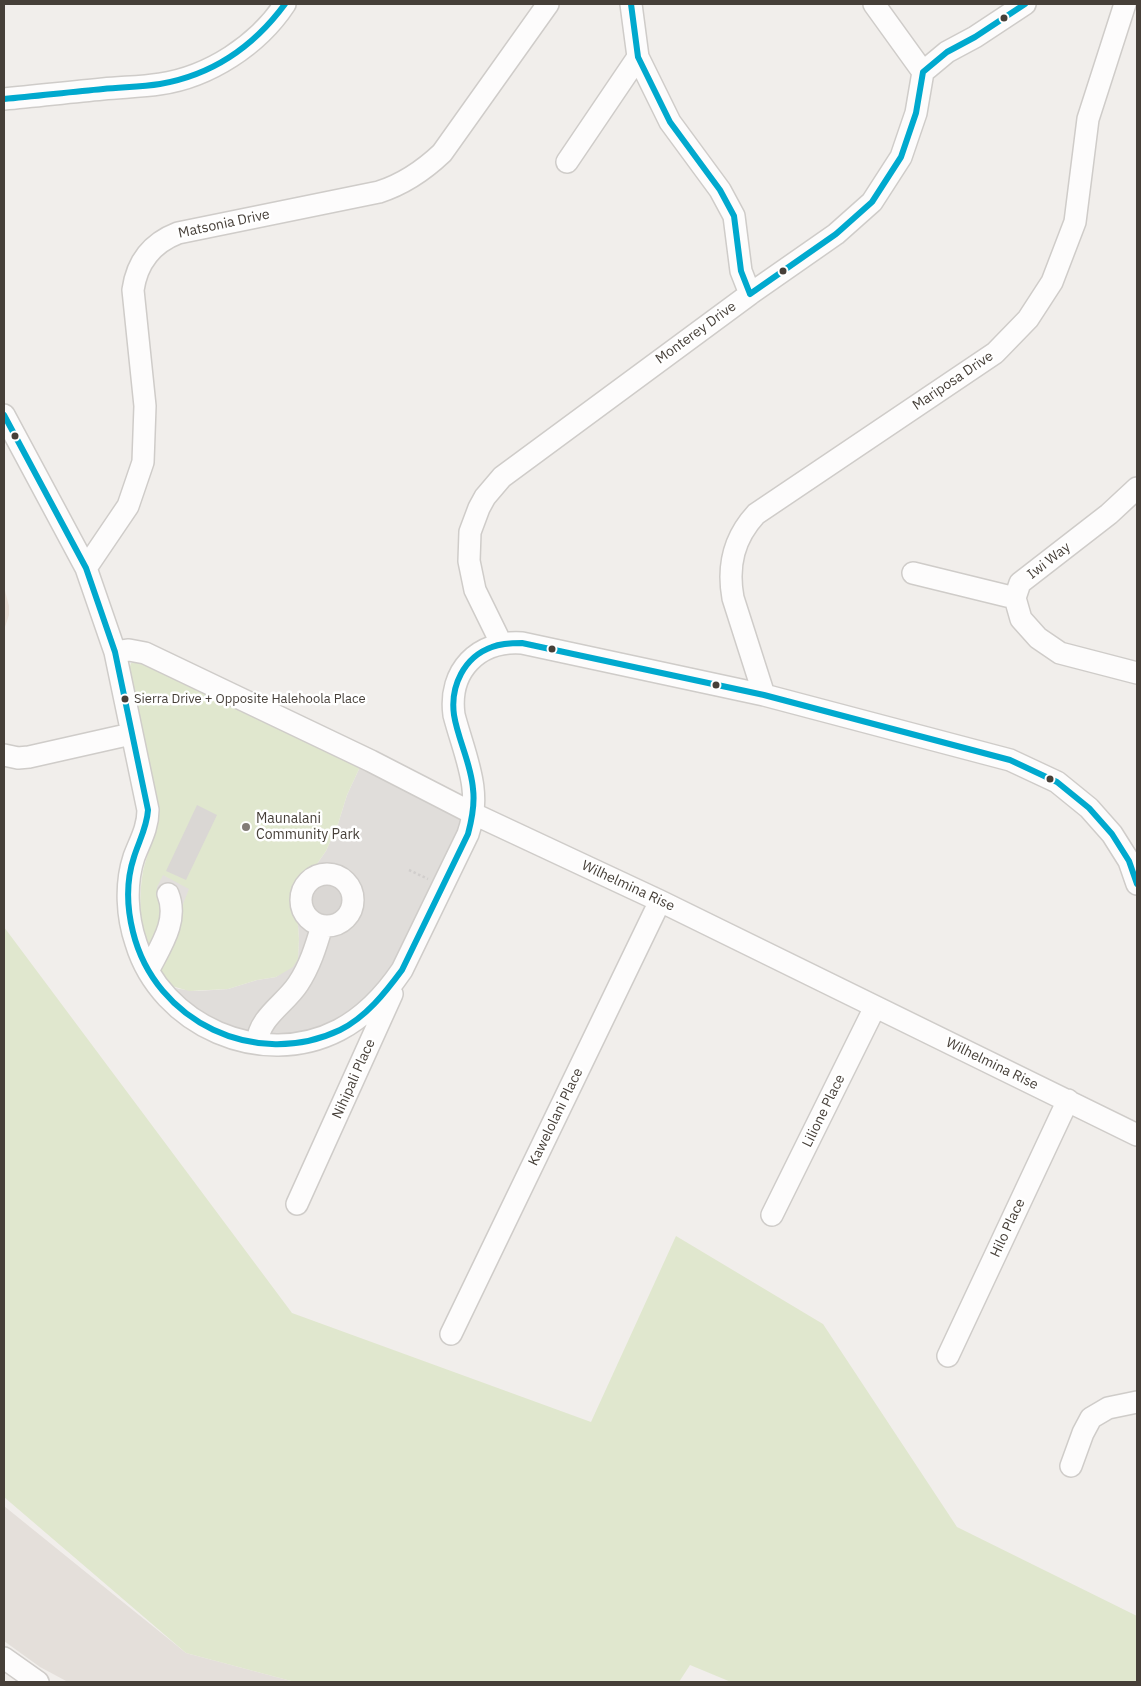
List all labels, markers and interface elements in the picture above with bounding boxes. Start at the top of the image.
unlabelled marker [999,13,1009,23]
street label: Matsonia Drive [177,206,271,242]
unlabelled marker [778,266,788,276]
street label: Monterey Drive [653,298,739,368]
street label: Mariposa Drive [910,348,996,414]
unlabelled marker [10,431,20,441]
street label: Iwi Way [1024,539,1074,583]
unlabelled marker [547,644,557,654]
unlabelled marker [711,680,721,690]
place label: Sierra Drive + Opposite Halehoola Place [134,691,366,707]
marker: Sierra Drive + Opposite Halehoola Place [120,694,130,704]
unlabelled marker [1045,774,1055,784]
place label: Maunalani Community Park [256,811,360,844]
marker: Maunalani Community Park [240,821,252,833]
street label: Wilhelmina Rise [579,857,677,915]
street label: Wilhelmina Rise [943,1034,1041,1094]
street label: Nihipali Place [329,1037,379,1121]
street label: Kawelolani Place [525,1065,587,1169]
street label: Lilione Place [799,1072,849,1150]
street label: Hilo Place [987,1196,1029,1260]

